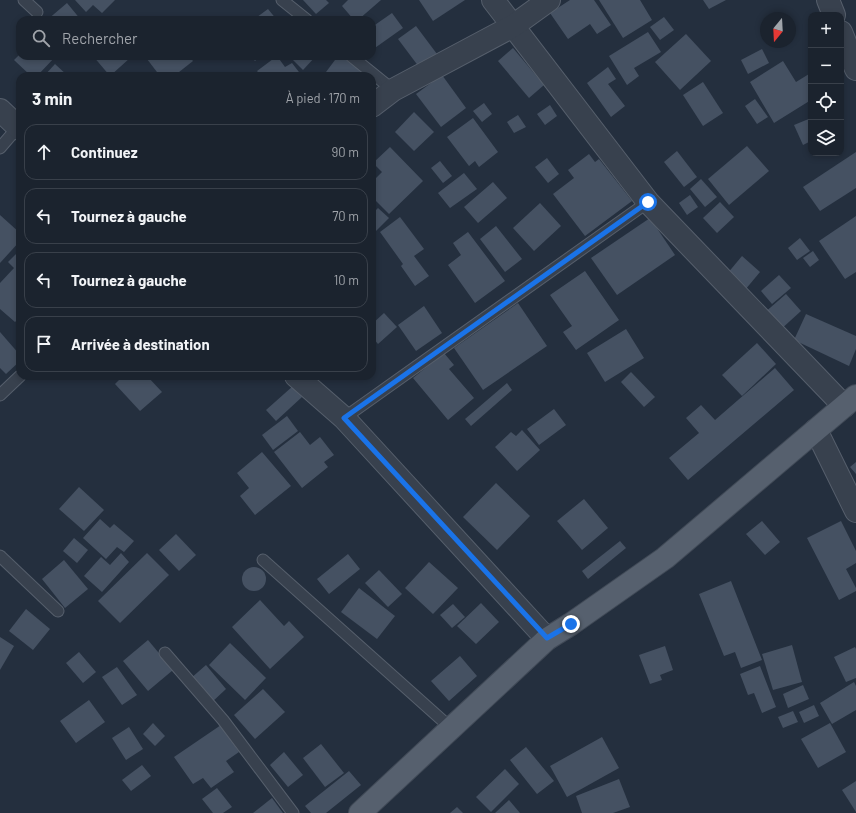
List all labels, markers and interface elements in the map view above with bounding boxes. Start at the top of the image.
north arrow [760,12,796,48]
map controls [808,12,844,156]
button: + [808,12,844,48]
search box [16,16,376,60]
icon: search [30,27,52,49]
text: Rechercher [62,29,138,47]
button: − [808,48,844,84]
button: locate [808,84,844,120]
text: 3 min [32,88,72,108]
text: À pied · 170 m [286,90,360,106]
button: layers [808,120,844,156]
icon: ahead [33,141,55,163]
text: Continuez [71,143,138,161]
text: 90 m [332,144,359,160]
route start [639,193,657,211]
icon: left [33,205,55,227]
text: Tournez à gauche [71,207,187,225]
text: 70 m [332,208,359,224]
icon: left [33,269,55,291]
text: Tournez à gauche [71,271,187,289]
text: 10 m [334,272,359,288]
icon: arrive [33,333,55,355]
text: Arrivée à destination [71,335,210,353]
route end [562,615,580,633]

